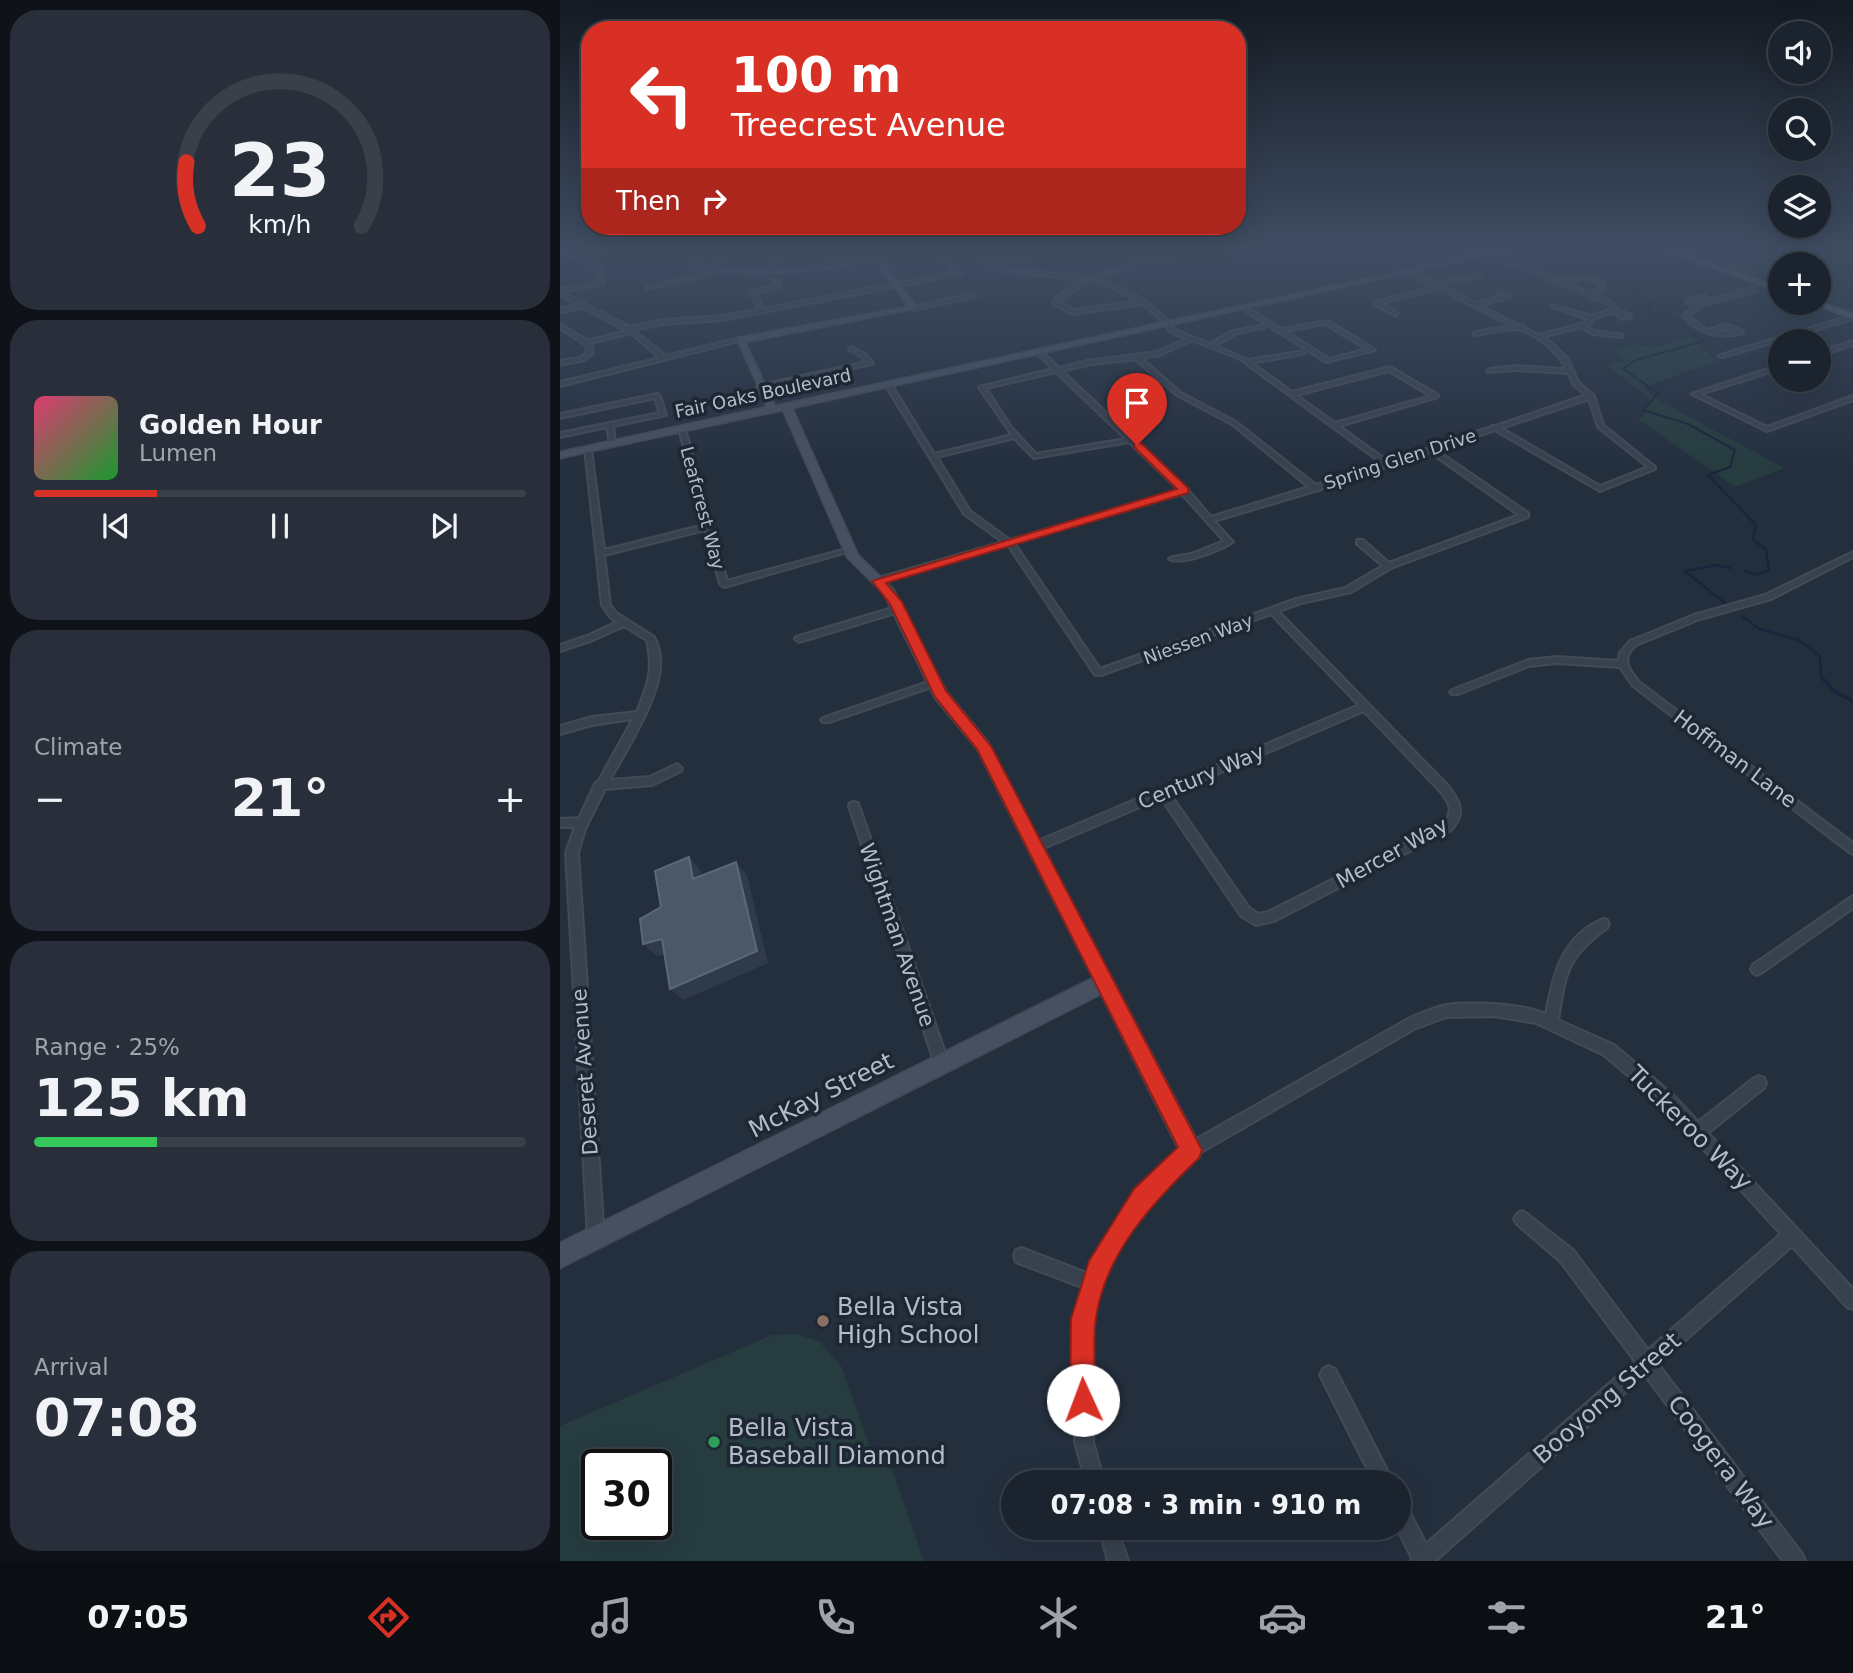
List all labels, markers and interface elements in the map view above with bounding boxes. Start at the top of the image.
map controls [1768,21,1831,392]
button: sound [1768,21,1831,84]
text: 100 m [731,47,901,104]
icon: left [616,49,707,140]
button: search [1768,98,1831,161]
text: Treecrest Avenue [731,106,1006,144]
text: 23 [229,128,331,213]
button: layers [1768,175,1831,238]
icon: right [695,182,733,220]
text: Then [616,186,681,216]
text: km/h [248,210,312,239]
button: + [1768,252,1831,315]
button: − [1768,329,1831,392]
street label: Fair Oaks Boulevard [673,364,853,422]
pin [1107,373,1167,445]
icon: arrive [1118,384,1156,422]
text: Golden Hour [139,410,322,440]
street label: Spring Glen Drive [1321,424,1479,494]
text: Lumen [139,440,217,466]
street label: Leafcrest Way [676,444,730,572]
icon: previous [97,507,135,545]
icon: pause [261,507,299,545]
icon: next [425,507,463,545]
street label: Niessen Way [1140,609,1256,669]
street label: Hoffman Lane [1669,705,1801,813]
text: Climate [34,734,123,760]
street label: Century Way [1134,740,1268,814]
text: 21° [231,768,329,828]
text: − [34,777,66,821]
text: + [494,777,526,821]
street label: Mercer Way [1332,813,1452,893]
street label: Wightman Avenue [854,840,940,1030]
street label: Deseret Avenue [567,988,603,1156]
text: Range · 25% [34,1034,180,1060]
street label: McKay Street [744,1047,898,1143]
street label: Tuckeroo Way [1621,1059,1758,1196]
text: 125 km [34,1068,249,1128]
place label: Bella Vista High School [837,1293,979,1349]
marker: Bella Vista High School [815,1313,831,1329]
street label: Booyong Street [1528,1327,1686,1469]
text: Arrival [34,1354,109,1380]
position arrow [1046,1363,1120,1437]
text: 07:08 [34,1388,200,1448]
street label: Coogera Way [1662,1390,1780,1534]
place label: Bella Vista Baseball Diamond [728,1414,946,1470]
marker: Bella Vista Baseball Diamond [706,1434,722,1450]
speed limit sign: 30 [581,1449,672,1540]
text: 07:08 · 3 min · 910 m [1051,1490,1361,1520]
icon: directions [364,1593,413,1642]
icon: music [587,1593,636,1642]
icon: phone [811,1593,860,1642]
icon: climate [1034,1593,1083,1642]
icon: car [1258,1593,1307,1642]
icon: filters [1482,1593,1531,1642]
text: 07:05 [87,1598,189,1636]
text: 21° [1705,1598,1766,1636]

